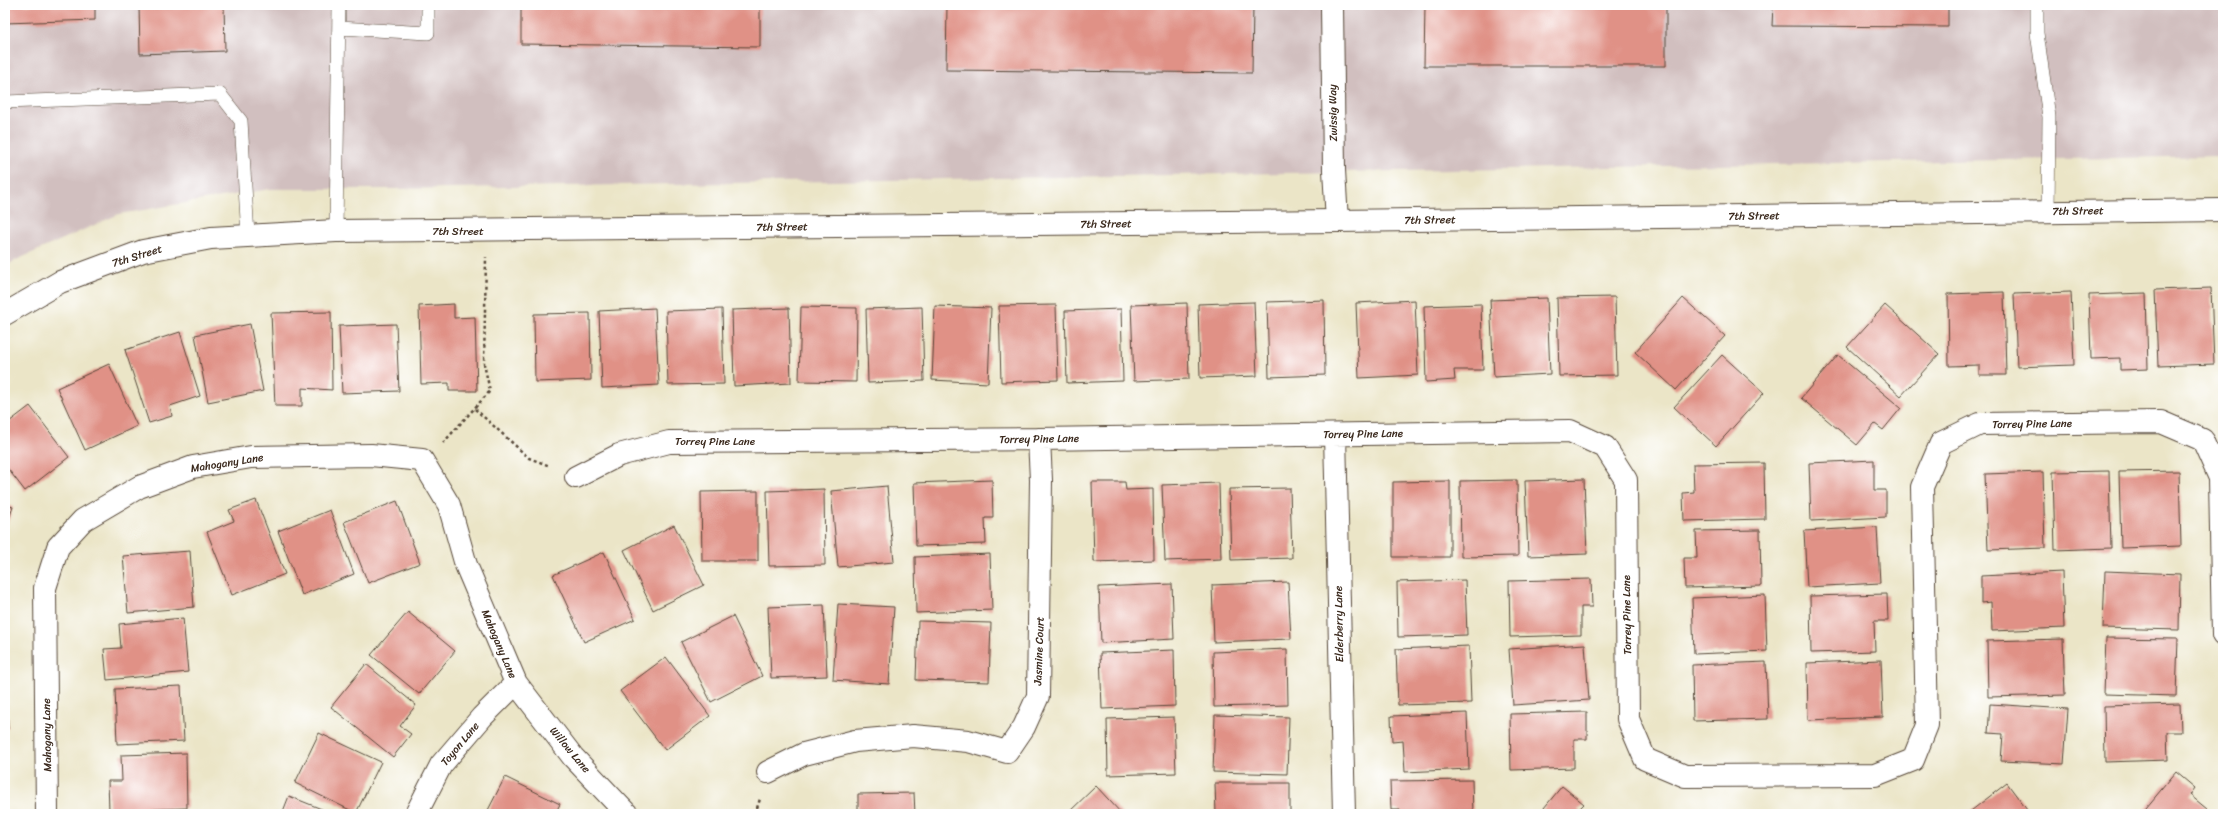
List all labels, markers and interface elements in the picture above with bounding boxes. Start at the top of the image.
street label: Zwissig Way [1323,84,1343,142]
street label: 7th Street [2052,201,2104,221]
street label: 7th Street [1728,206,1780,226]
street label: 7th Street [1404,210,1456,230]
street label: 7th Street [1080,214,1132,234]
street label: 7th Street [756,217,808,237]
street label: 7th Street [432,222,484,241]
street label: 7th Street [110,239,165,273]
street label: Torrey Pine Lane [1992,414,2073,434]
street label: Torrey Pine Lane [1323,424,1404,444]
street label: Torrey Pine Lane [999,429,1080,449]
street label: Torrey Pine Lane [675,432,756,451]
street label: Mahogany Lane [189,448,265,478]
street label: Torrey Pine Lane [1617,574,1637,655]
street label: Elderberry Lane [1329,585,1349,662]
street label: Mahogany Lane [476,606,522,682]
street label: Jasmine Court [1028,616,1050,687]
street label: Mahogany Lane [37,698,57,772]
street label: Toyon Lane [436,717,485,770]
street label: Willow Lane [545,722,596,778]

